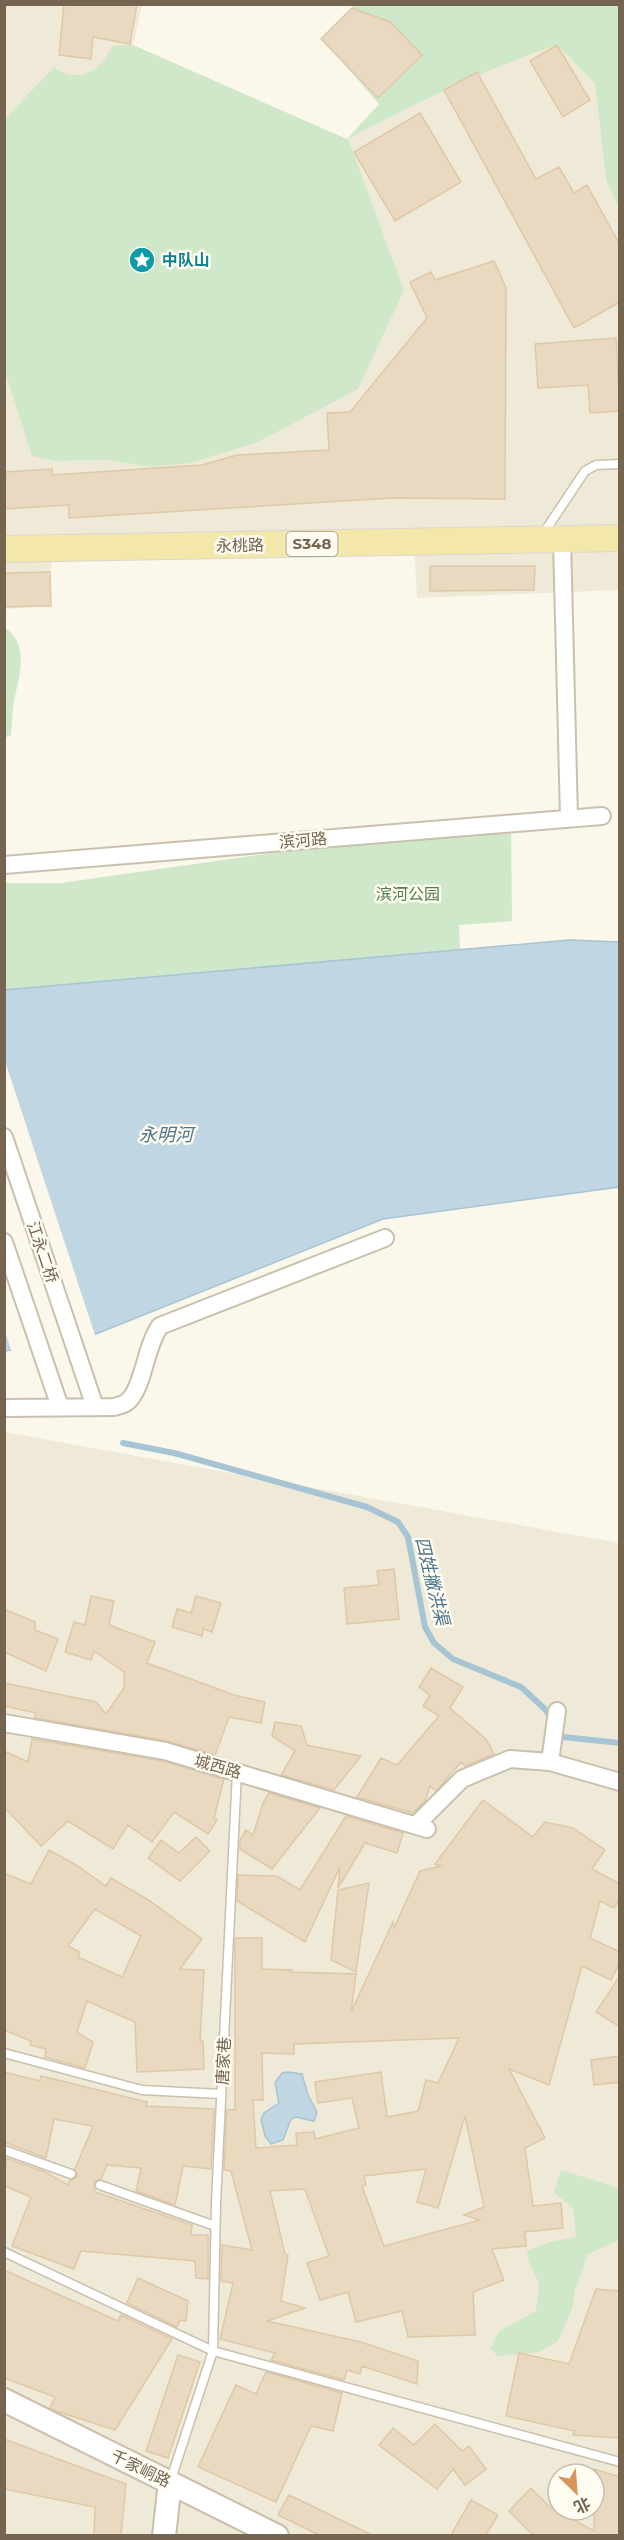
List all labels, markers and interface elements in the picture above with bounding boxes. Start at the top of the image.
place icon: 中队山 [127,245,157,275]
place label: 中队山 [162,251,210,270]
road number: S348 [286,532,338,556]
street label: 永桃路 [216,536,264,555]
street label: 滨河路 [278,829,328,852]
park label: 滨河公园 [376,885,440,904]
water label: 永明河 [139,1124,196,1146]
street label: 江永二桥 [23,1219,62,1286]
water label: 四姓撇洪渠 [410,1535,454,1630]
street label: 城西路 [192,1751,244,1782]
street label: 唐家巷 [213,2037,234,2085]
street label: 千家峒路 [108,2446,174,2491]
north arrow [546,2462,606,2522]
text: 北 [571,2493,593,2517]

